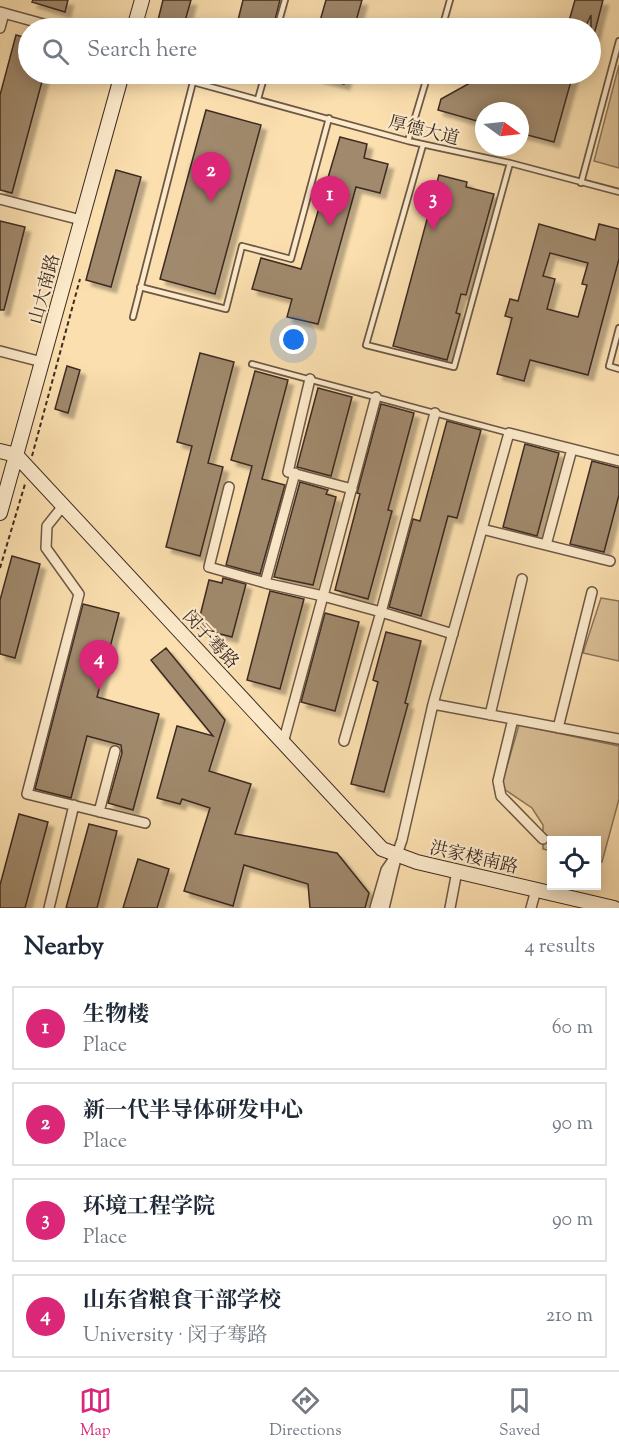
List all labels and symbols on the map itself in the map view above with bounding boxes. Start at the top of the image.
north arrow [475,102,529,156]
street label: 厚德大道 [385,111,462,153]
pin: 2 [192,152,230,202]
pin: 1 [310,176,350,226]
pin: 3 [414,180,452,230]
street label: 山大南路 [24,251,68,328]
your location [279,325,308,354]
street label: 闵子骞路 [175,605,244,676]
pin: 4 [80,640,118,690]
street label: 洪家楼南路 [427,836,520,882]

